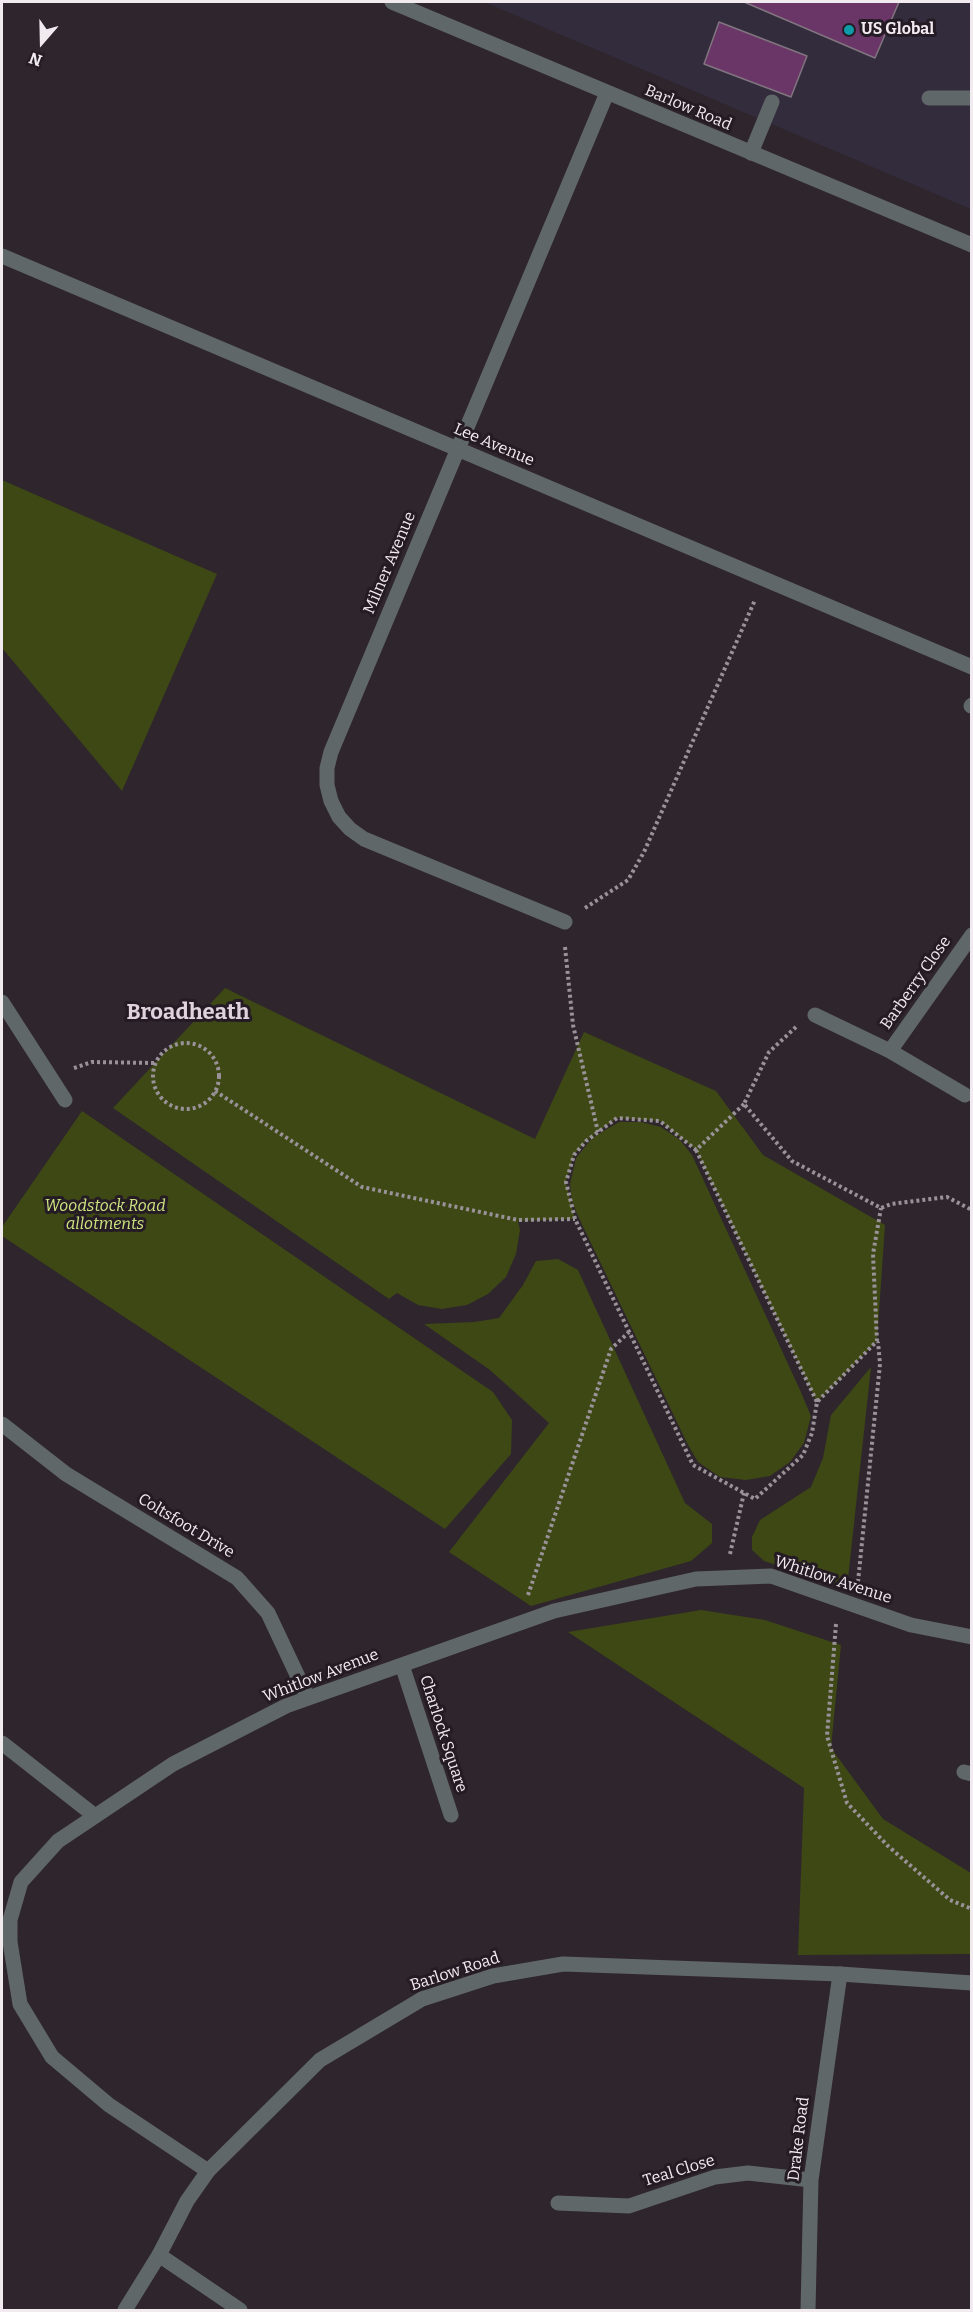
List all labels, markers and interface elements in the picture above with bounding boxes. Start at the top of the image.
north arrow [12,12,72,72]
place label: US Global [861,20,934,40]
marker: US Global [842,23,856,37]
text: N [27,48,45,70]
street label: Barlow Road [642,81,734,135]
street label: Lee Avenue [451,419,537,471]
street label: Milner Avenue [360,509,420,617]
street label: Barberry Close [877,933,955,1033]
district label: Broadheath [126,1000,250,1026]
park label: Woodstock Road allotments [44,1197,166,1235]
street label: Coltsfoot Drive [134,1490,238,1562]
street label: Whitlow Avenue [772,1552,894,1608]
street label: Whitlow Avenue [260,1645,382,1707]
street label: Charlock Square [415,1673,471,1795]
street label: Barlow Road [408,1949,502,1995]
street label: Drake Road [784,2096,814,2182]
street label: Teal Close [641,2151,717,2191]

